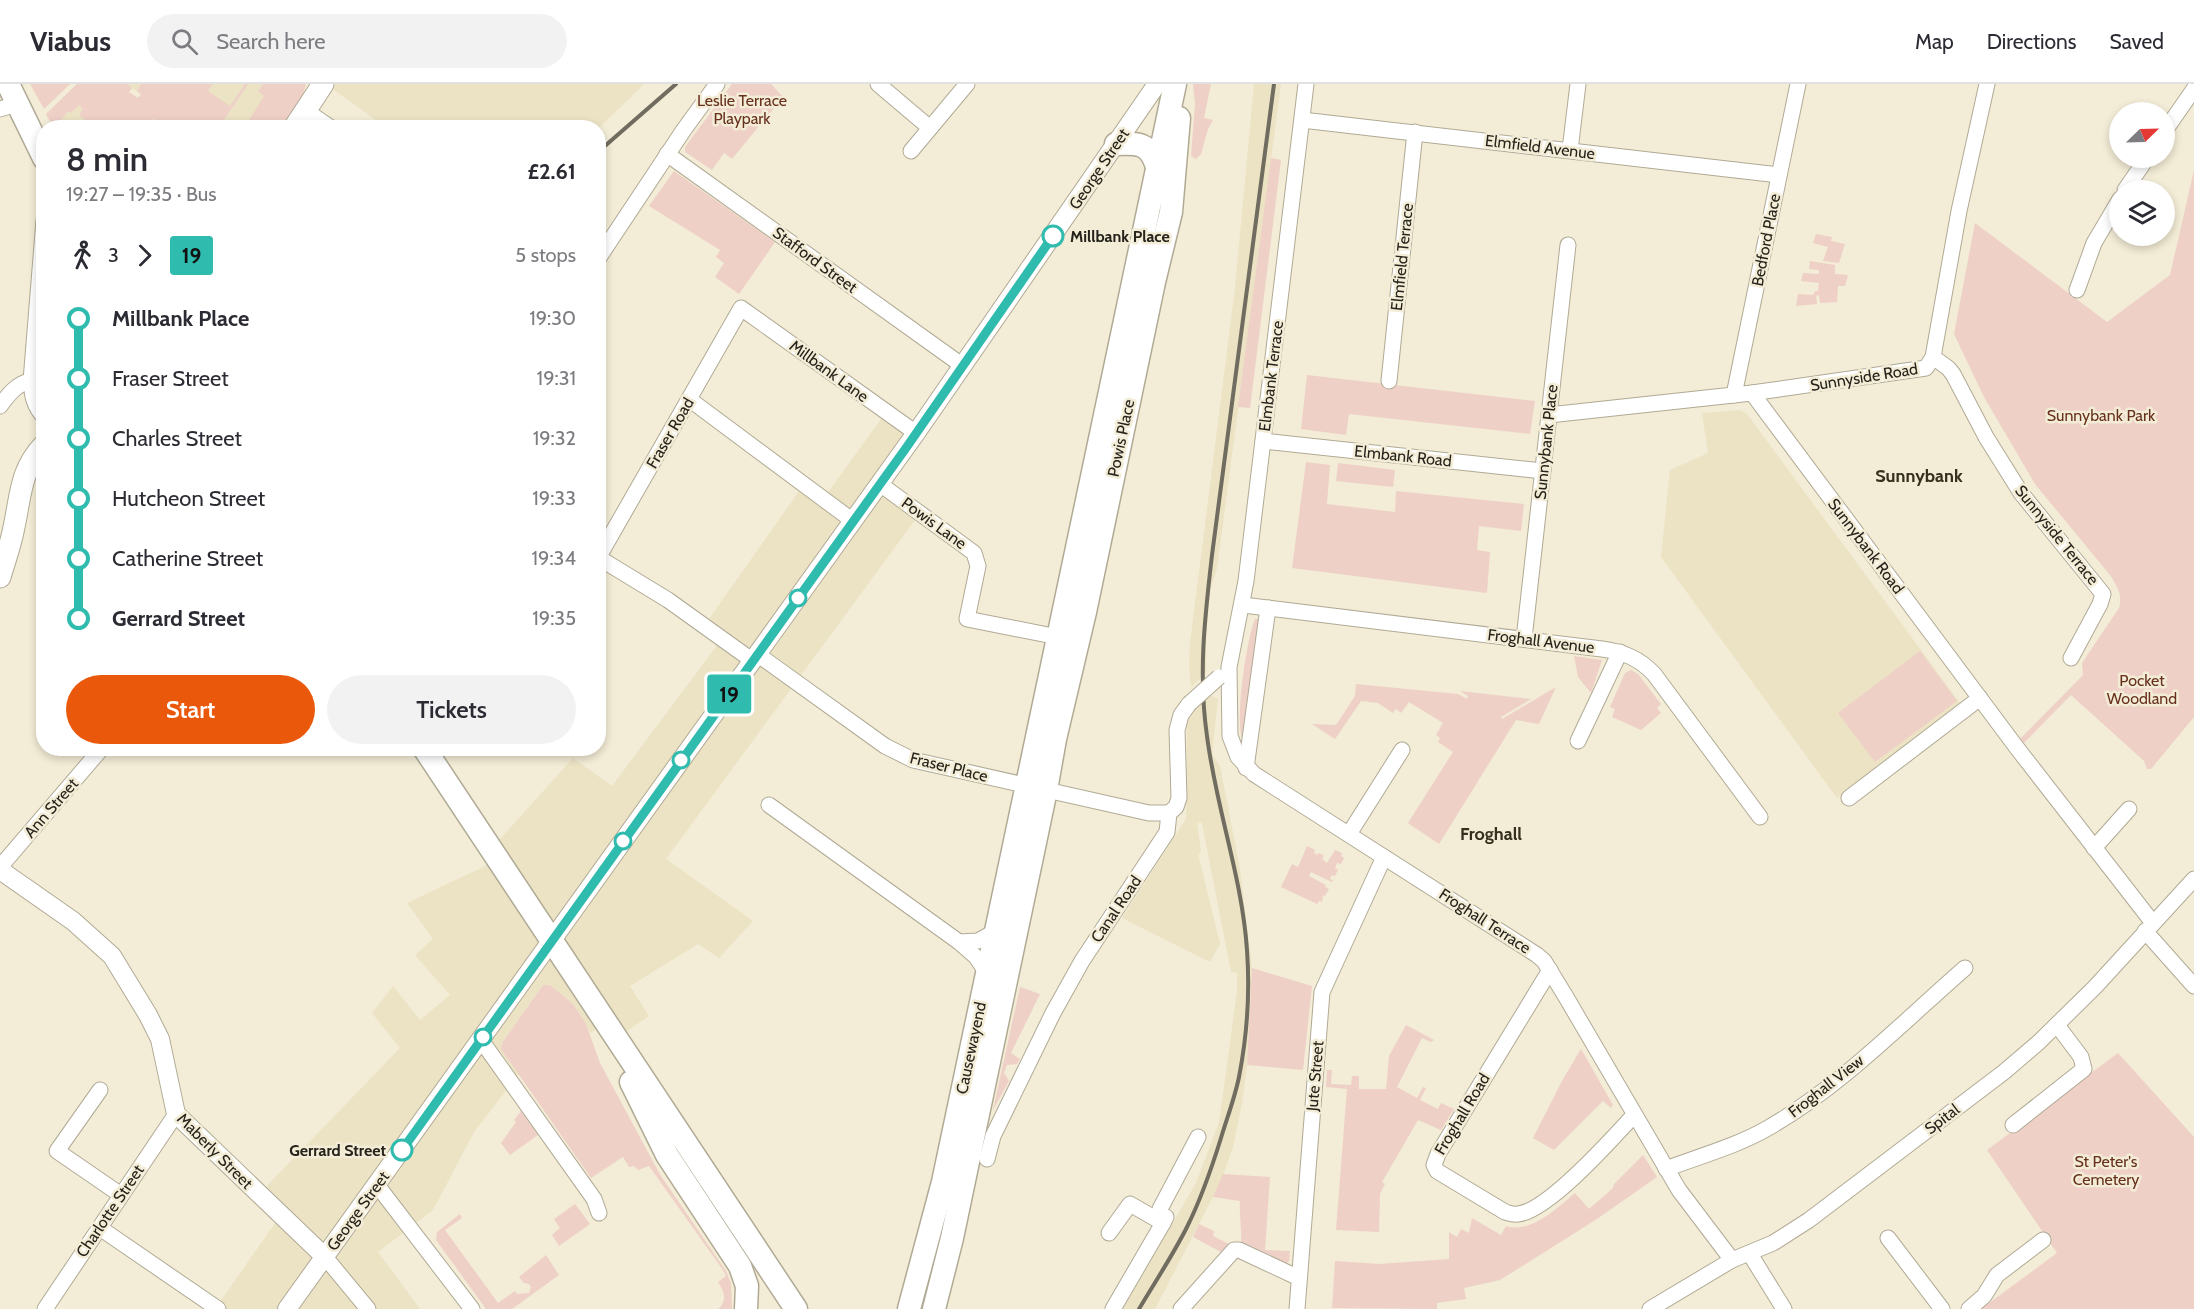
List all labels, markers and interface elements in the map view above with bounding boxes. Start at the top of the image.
search box [147,14,567,68]
text: Viabus [30,24,111,58]
icon: search [168,25,201,58]
text: Search here [216,28,325,55]
text: Map [1915,29,1954,54]
text: Directions [1987,29,2076,54]
text: Saved [2109,29,2164,54]
park label: Leslie Terrace Playpark [697,91,787,128]
north arrow [2109,102,2175,168]
map controls [2109,102,2175,246]
street label: George Street [1065,124,1133,213]
street label: Elmfield Avenue [1484,131,1596,163]
text: 8 min [66,139,148,179]
text: £2.61 [528,158,576,185]
button: layers [2109,180,2175,246]
text: 19:27 – 19:35 · Bus [66,182,217,206]
street label: Bedford Place [1748,192,1784,288]
street label: Elmfield Terrace [1387,202,1417,312]
street label: Stafford Street [769,223,861,297]
marker: Millbank Place [1042,225,1064,247]
place label: Millbank Place [1070,227,1170,246]
icon: walk [66,239,99,272]
icon: forward [128,239,161,272]
text: 3 [108,243,119,267]
text: 19 [182,243,201,268]
text: 5 stops [515,243,576,267]
text: Millbank Place [112,305,249,332]
text: 19:30 [529,306,576,330]
street label: Elmbank Terrace [1255,320,1287,432]
street label: Millbank Lane [786,336,872,406]
street label: Sunnyside Road [1809,359,1919,395]
text: Fraser Street [112,365,229,392]
text: 19:31 [537,366,576,390]
street label: Sunnybank Place [1531,384,1561,500]
street label: Fraser Road [642,394,698,472]
street label: Powis Place [1104,398,1138,478]
park label: Sunnybank Park [2047,406,2156,425]
text: Charles Street [112,425,242,452]
text: 19:32 [533,426,576,450]
street label: Elmbank Road [1353,441,1453,471]
district label: Sunnybank [1875,465,1963,487]
street label: Sunnyside Terrace [2011,481,2103,589]
text: Hutcheon Street [112,485,265,512]
text: 19:33 [532,486,576,510]
street label: Powis Lane [898,493,970,553]
street label: Sunnybank Road [1824,495,1908,597]
text: Catherine Street [112,545,263,572]
text: 19:34 [532,546,576,570]
unlabelled marker [789,589,807,607]
text: Gerrard Street [112,605,245,632]
text: 19:35 [532,606,576,630]
street label: Froghall Avenue [1486,625,1596,657]
park label: Pocket Woodland [2107,671,2177,708]
line badge: 19 [702,674,756,714]
button: Start [66,675,315,744]
button: Tickets [327,675,576,744]
text: 19 [719,682,739,707]
street label: Fraser Place [908,748,990,786]
unlabelled marker [672,751,690,769]
street label: Ann Street [20,774,82,842]
district label: Froghall [1460,823,1522,845]
unlabelled marker [614,832,632,850]
street label: Canal Road [1087,872,1145,946]
street label: Froghall Terrace [1436,884,1534,958]
street label: Causewayend [952,1000,990,1096]
unlabelled marker [474,1028,492,1046]
street label: Jute Street [1302,1039,1328,1113]
street label: Froghall View [1785,1050,1868,1121]
street label: Froghall Road [1430,1070,1494,1158]
street label: Spital [1921,1100,1963,1138]
street label: Maberly Street [173,1109,257,1193]
marker: Gerrard Street [391,1139,413,1161]
place label: Gerrard Street [289,1141,386,1160]
park label: St Peter's Cemetery [2073,1152,2139,1189]
street label: Charlotte Street [72,1161,148,1261]
street label: George Street [323,1167,394,1254]

